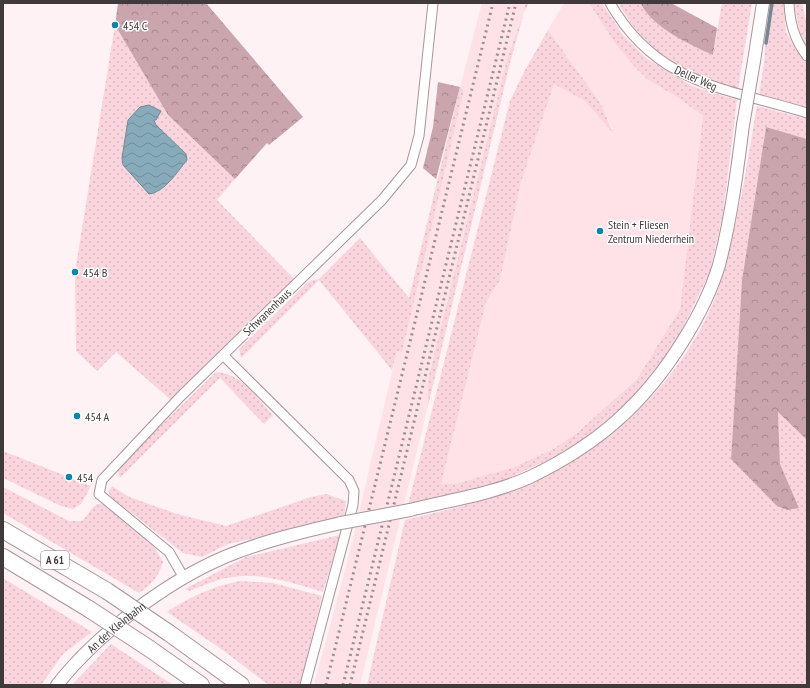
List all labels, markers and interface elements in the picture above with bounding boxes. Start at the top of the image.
place label: 454 C [123,18,148,33]
marker: 454 C [110,20,120,30]
street label: Deller Weg [672,62,720,94]
place label: Stein + Fliesen Zentrum Niederrhein [608,217,694,246]
marker: Stein + Fliesen Zentrum Niederrhein [595,226,605,236]
place label: 454 B [83,265,108,280]
marker: 454 B [70,267,80,277]
street label: Schwanenhaus [240,285,294,339]
place label: 454 A [85,409,109,424]
marker: 454 A [72,411,82,421]
place label: 454 [77,470,94,485]
marker: 454 [64,472,74,482]
road number: A 61 [41,551,69,569]
street label: An der Kleinbahn [83,598,148,656]

